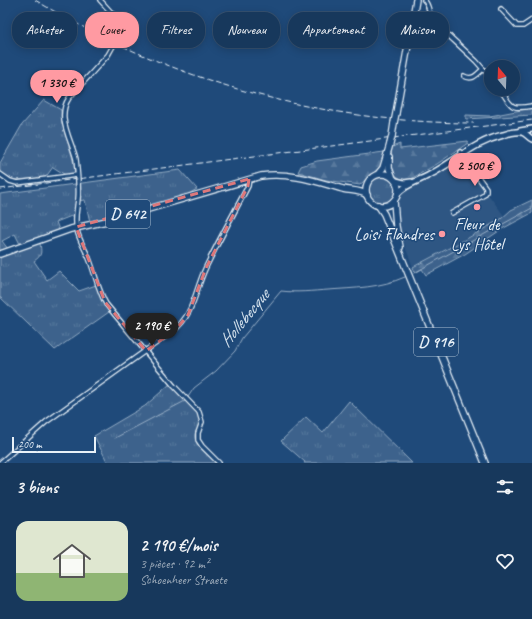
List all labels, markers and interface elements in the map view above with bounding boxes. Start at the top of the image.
chip: Acheter [12,12,77,48]
chip: Louer [85,12,139,48]
chip: Filtres [147,12,205,48]
chip: Nouveau [213,12,280,48]
chip: Appartement [288,12,378,48]
chip: Maison [386,12,449,48]
north arrow [484,60,520,96]
map controls [484,60,520,96]
pin: 1 330 € [20,70,94,104]
text: 1 330 € [39,75,75,91]
pin: 2 500 € [438,153,512,187]
text: 2 500 € [457,158,493,174]
road number: D 642 [106,200,150,228]
marker: Fleur de Lys Hôtel [472,202,482,212]
place label: Fleur de Lys Hôtel [451,214,506,255]
place label: Loisi Flandres [354,224,436,245]
marker: Loisi Flandres [437,229,447,239]
water label: Hollebecque [214,282,276,351]
pin: 2 190 € [115,313,189,347]
text: 2 190 € [134,318,170,334]
road number: D 916 [414,328,458,356]
scale bar [12,435,96,454]
text: 200 m [18,437,42,451]
icon: filters [494,476,516,498]
text: 3 biens [16,477,58,498]
text: 2 190 €/mois [140,535,217,556]
icon: home [48,537,96,585]
icon: heart [494,550,516,572]
text: 3 pièces · 92 m² [140,556,209,572]
text: Schoenheer Straete [140,572,227,588]

